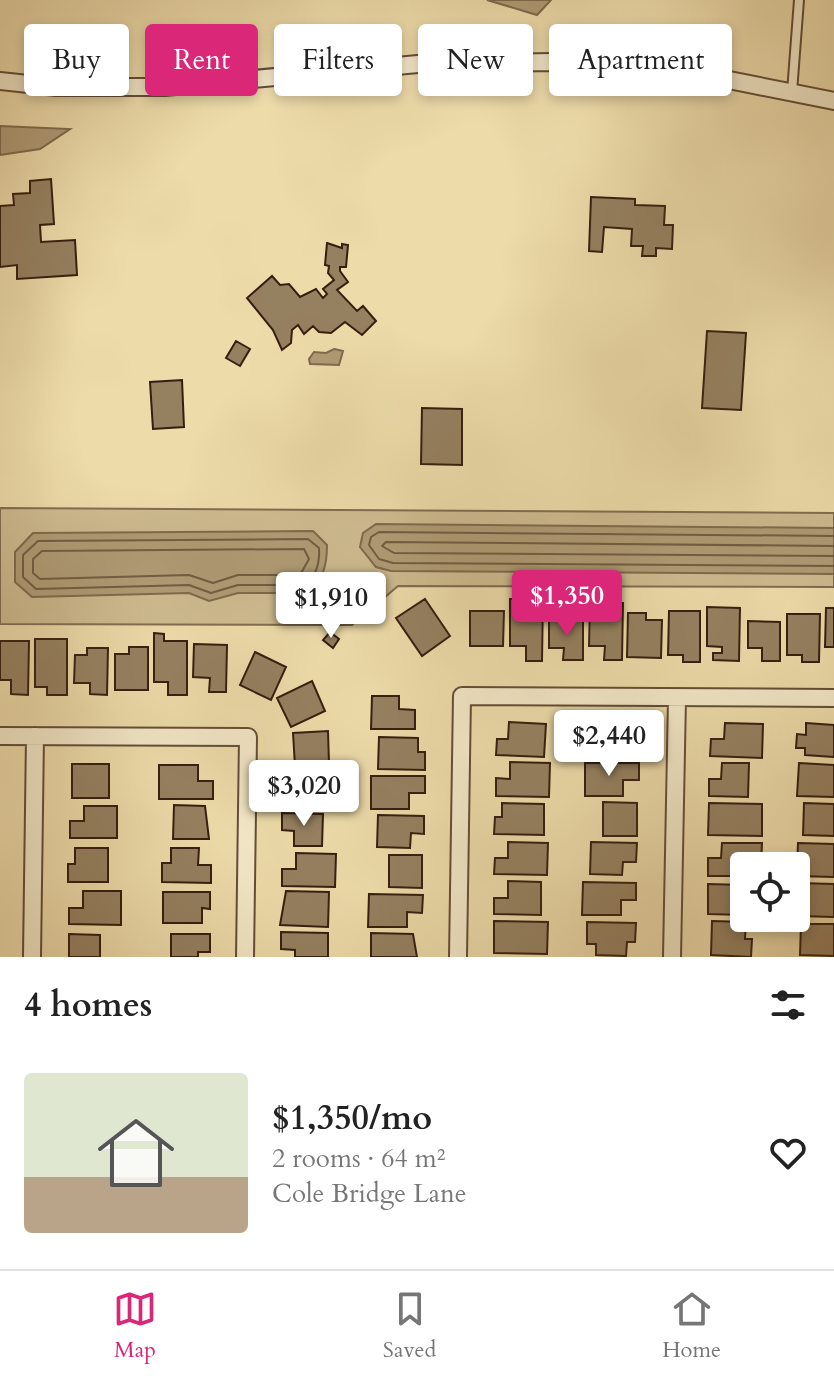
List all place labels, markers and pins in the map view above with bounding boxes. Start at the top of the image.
pin: $1,350 [502,570,632,638]
pin: $1,910 [266,572,396,640]
pin: $2,440 [544,710,674,778]
pin: $3,020 [239,760,369,828]

